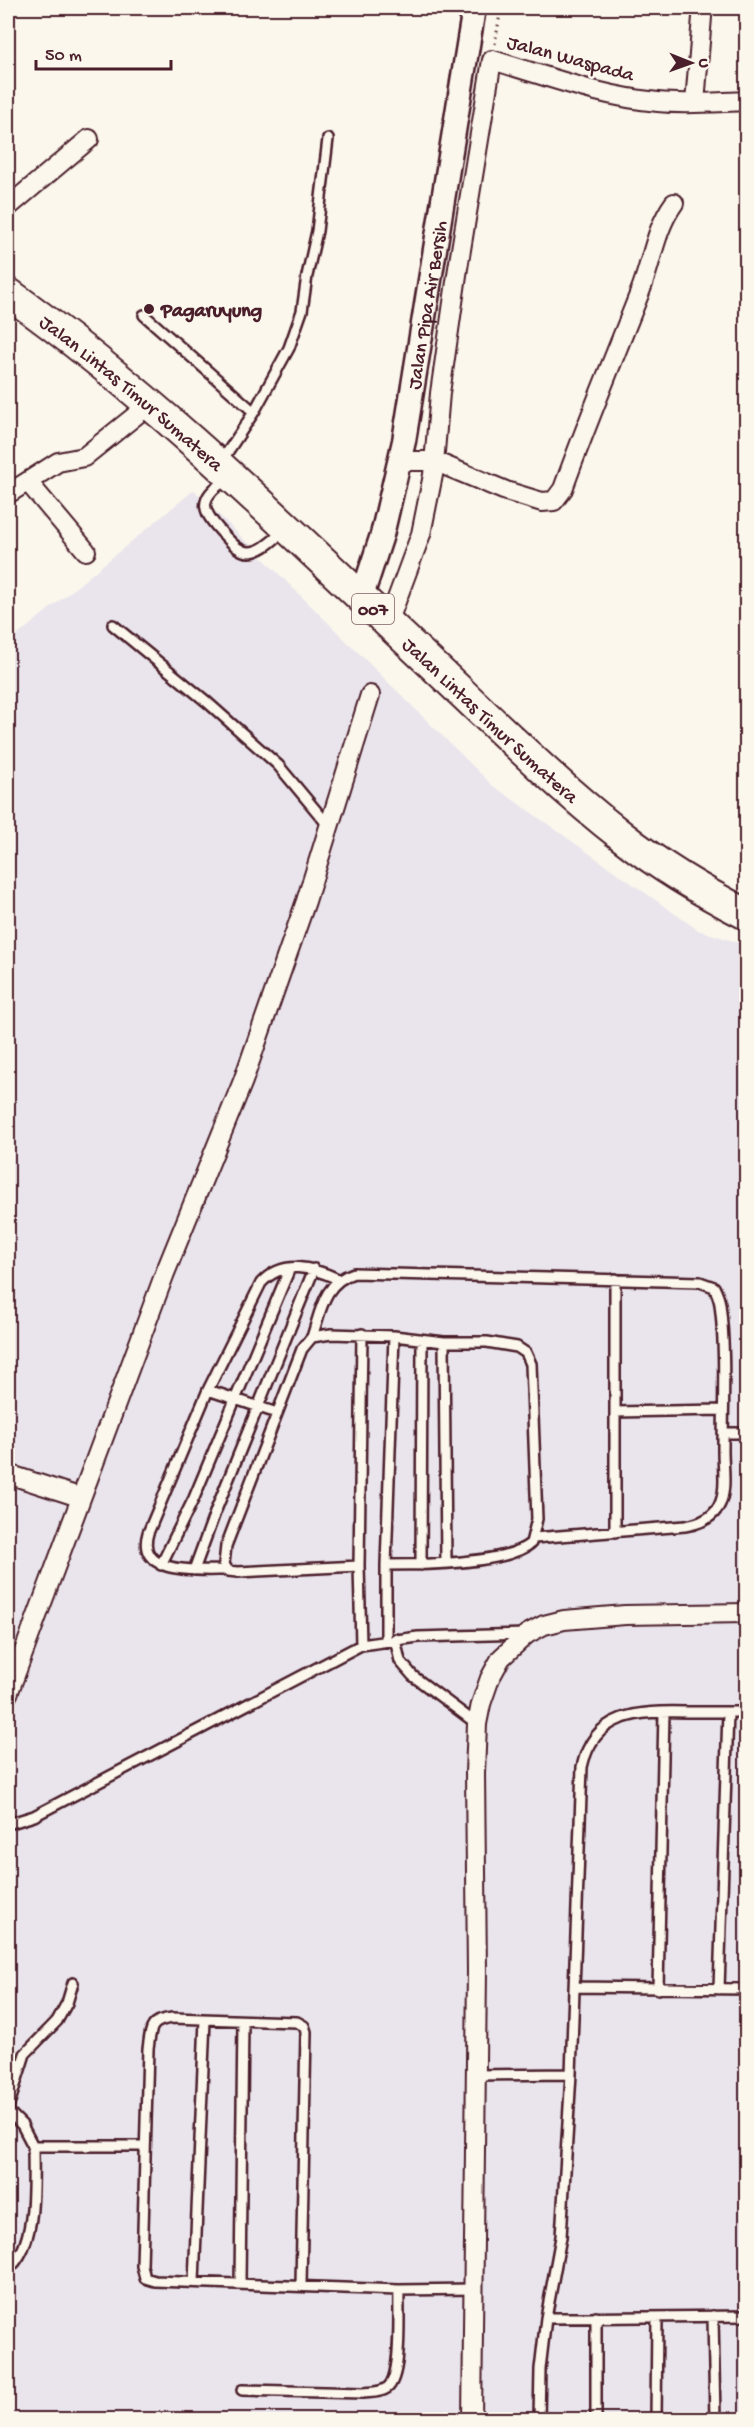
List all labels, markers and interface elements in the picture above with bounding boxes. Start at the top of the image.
street label: Jalan Waspada [504,32,637,89]
scale bar [36,33,171,71]
north arrow [661,33,721,93]
text: 50 m [45,46,82,67]
text: U [693,58,712,69]
street label: Jalan Pipa Air Bersih [405,219,455,391]
place label: Pagaruyung [160,301,262,324]
marker: Pagaruyung [142,302,156,316]
street label: Jalan Lintas Timur Sumatera [34,312,227,479]
road number: 007 [352,594,394,624]
street label: Jalan Lintas Timur Sumatera [396,634,582,810]

